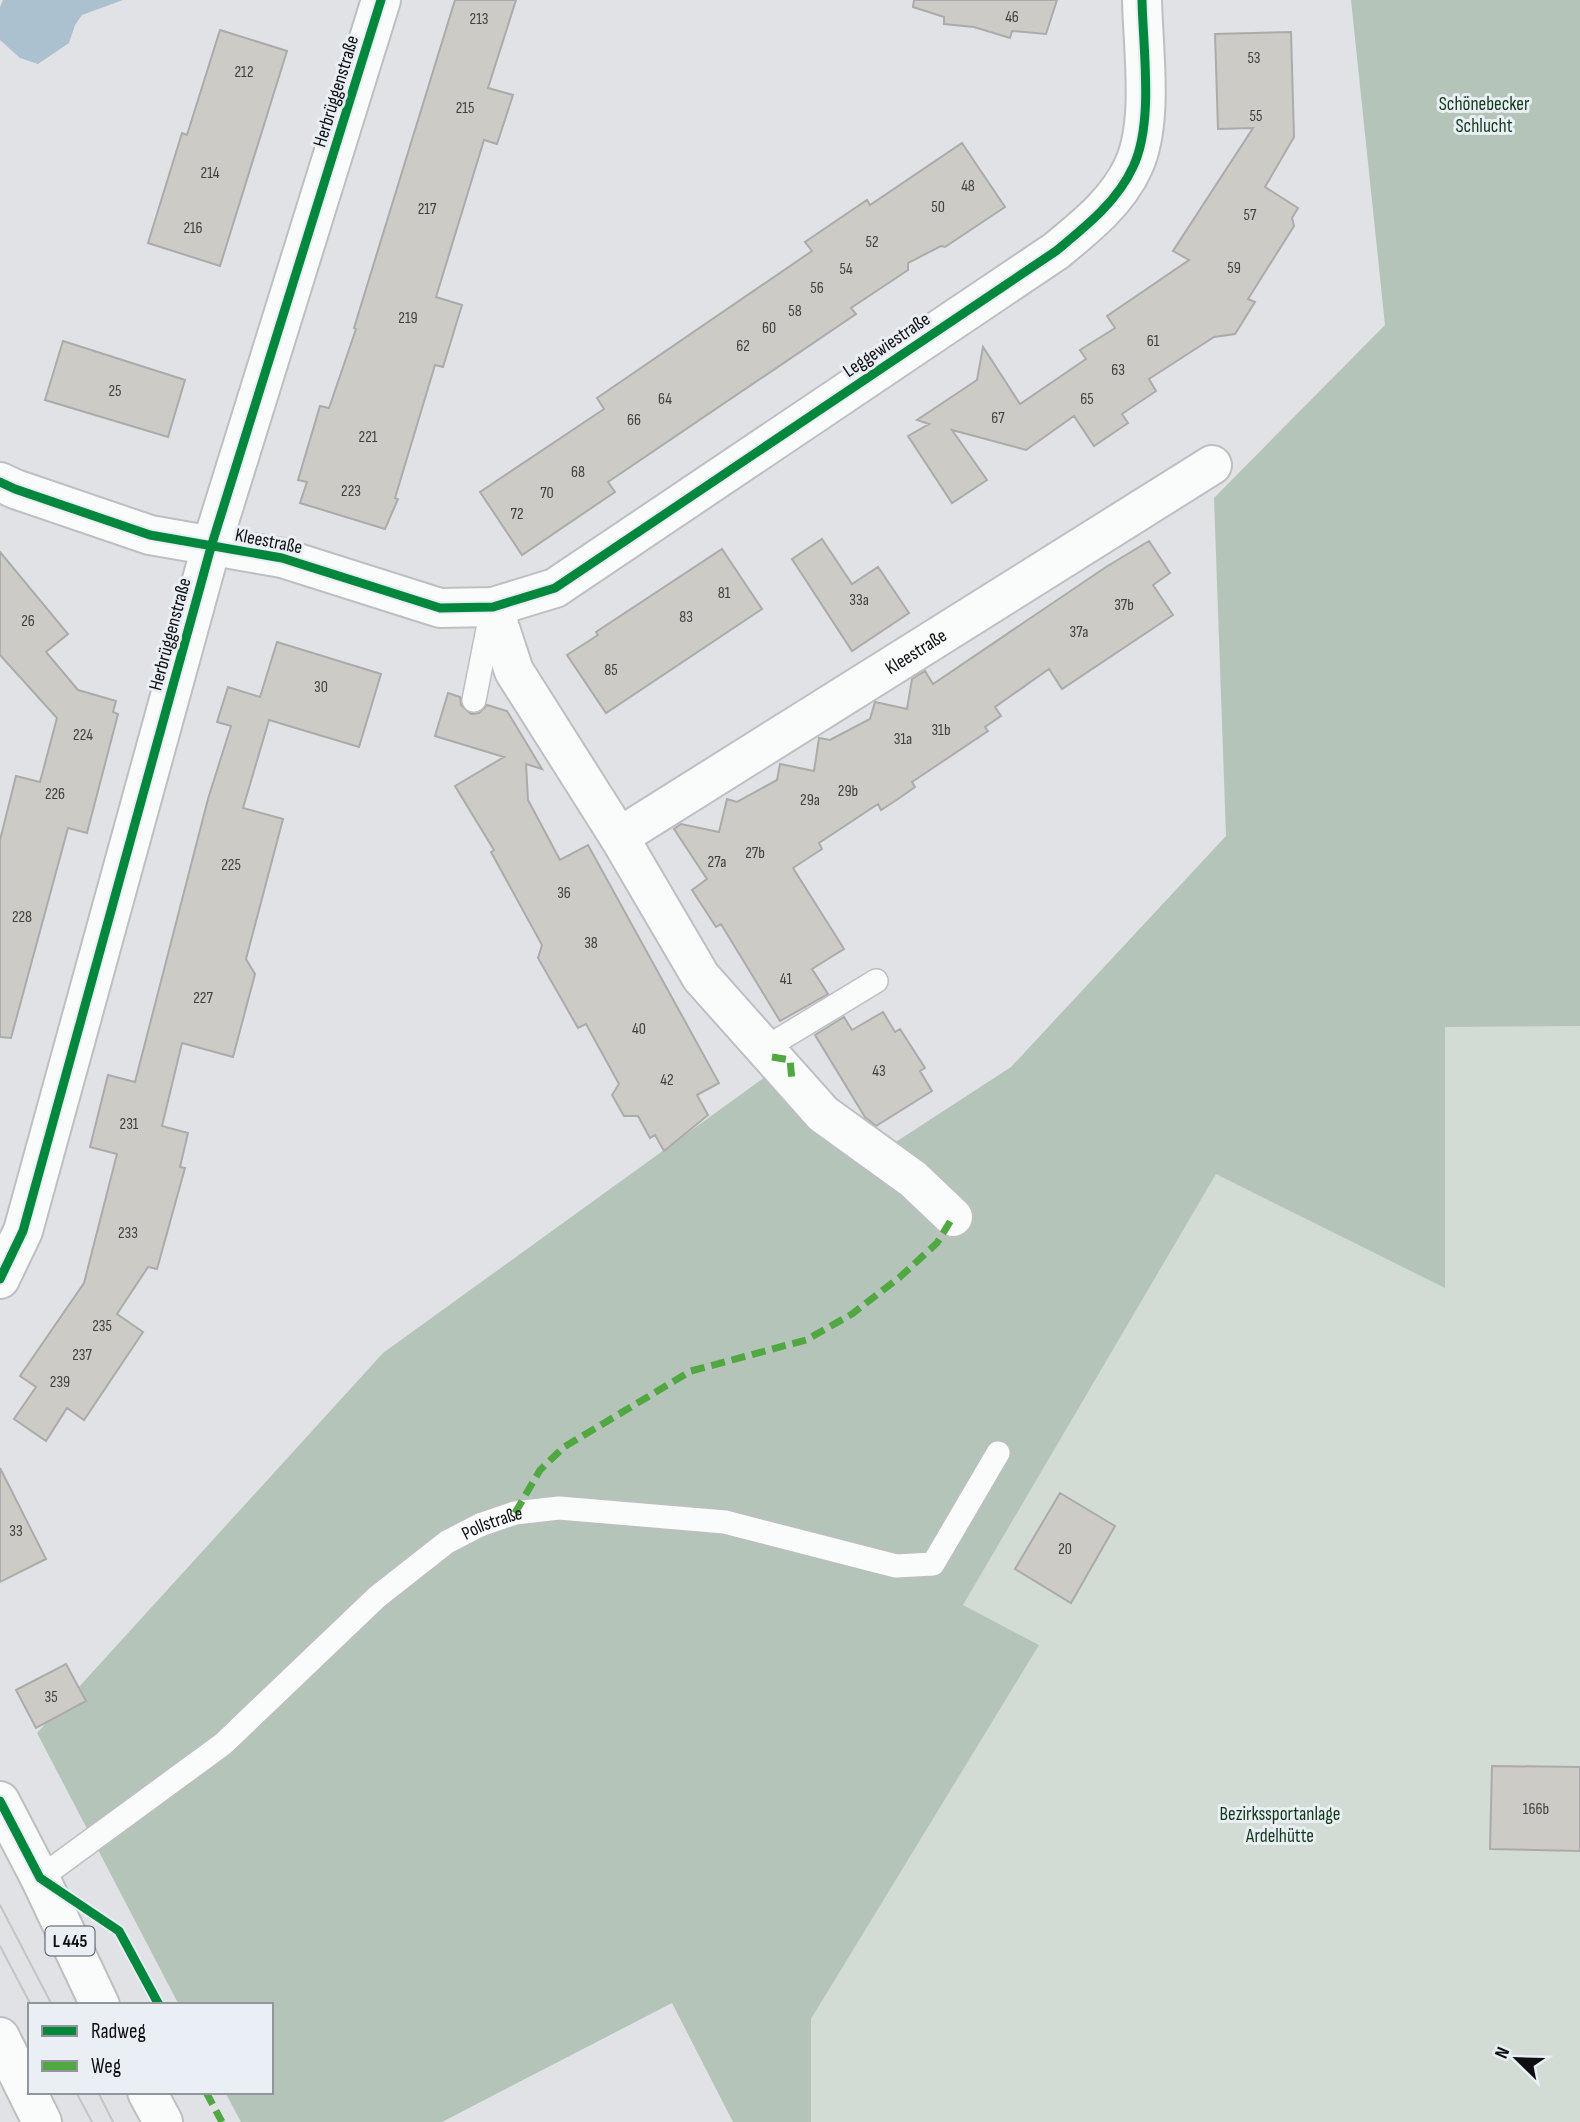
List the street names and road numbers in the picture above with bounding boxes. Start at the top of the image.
street label: Herbrüggenstraße [309,33,364,150]
street label: Leggewiestraße [839,308,935,383]
street label: Kleestraße [233,524,304,559]
street label: Herbrüggenstraße [144,576,197,693]
street label: Kleestraße [881,624,951,680]
street label: Pollstraße [458,1502,523,1546]
road number: L 445 [46,1926,94,1955]

